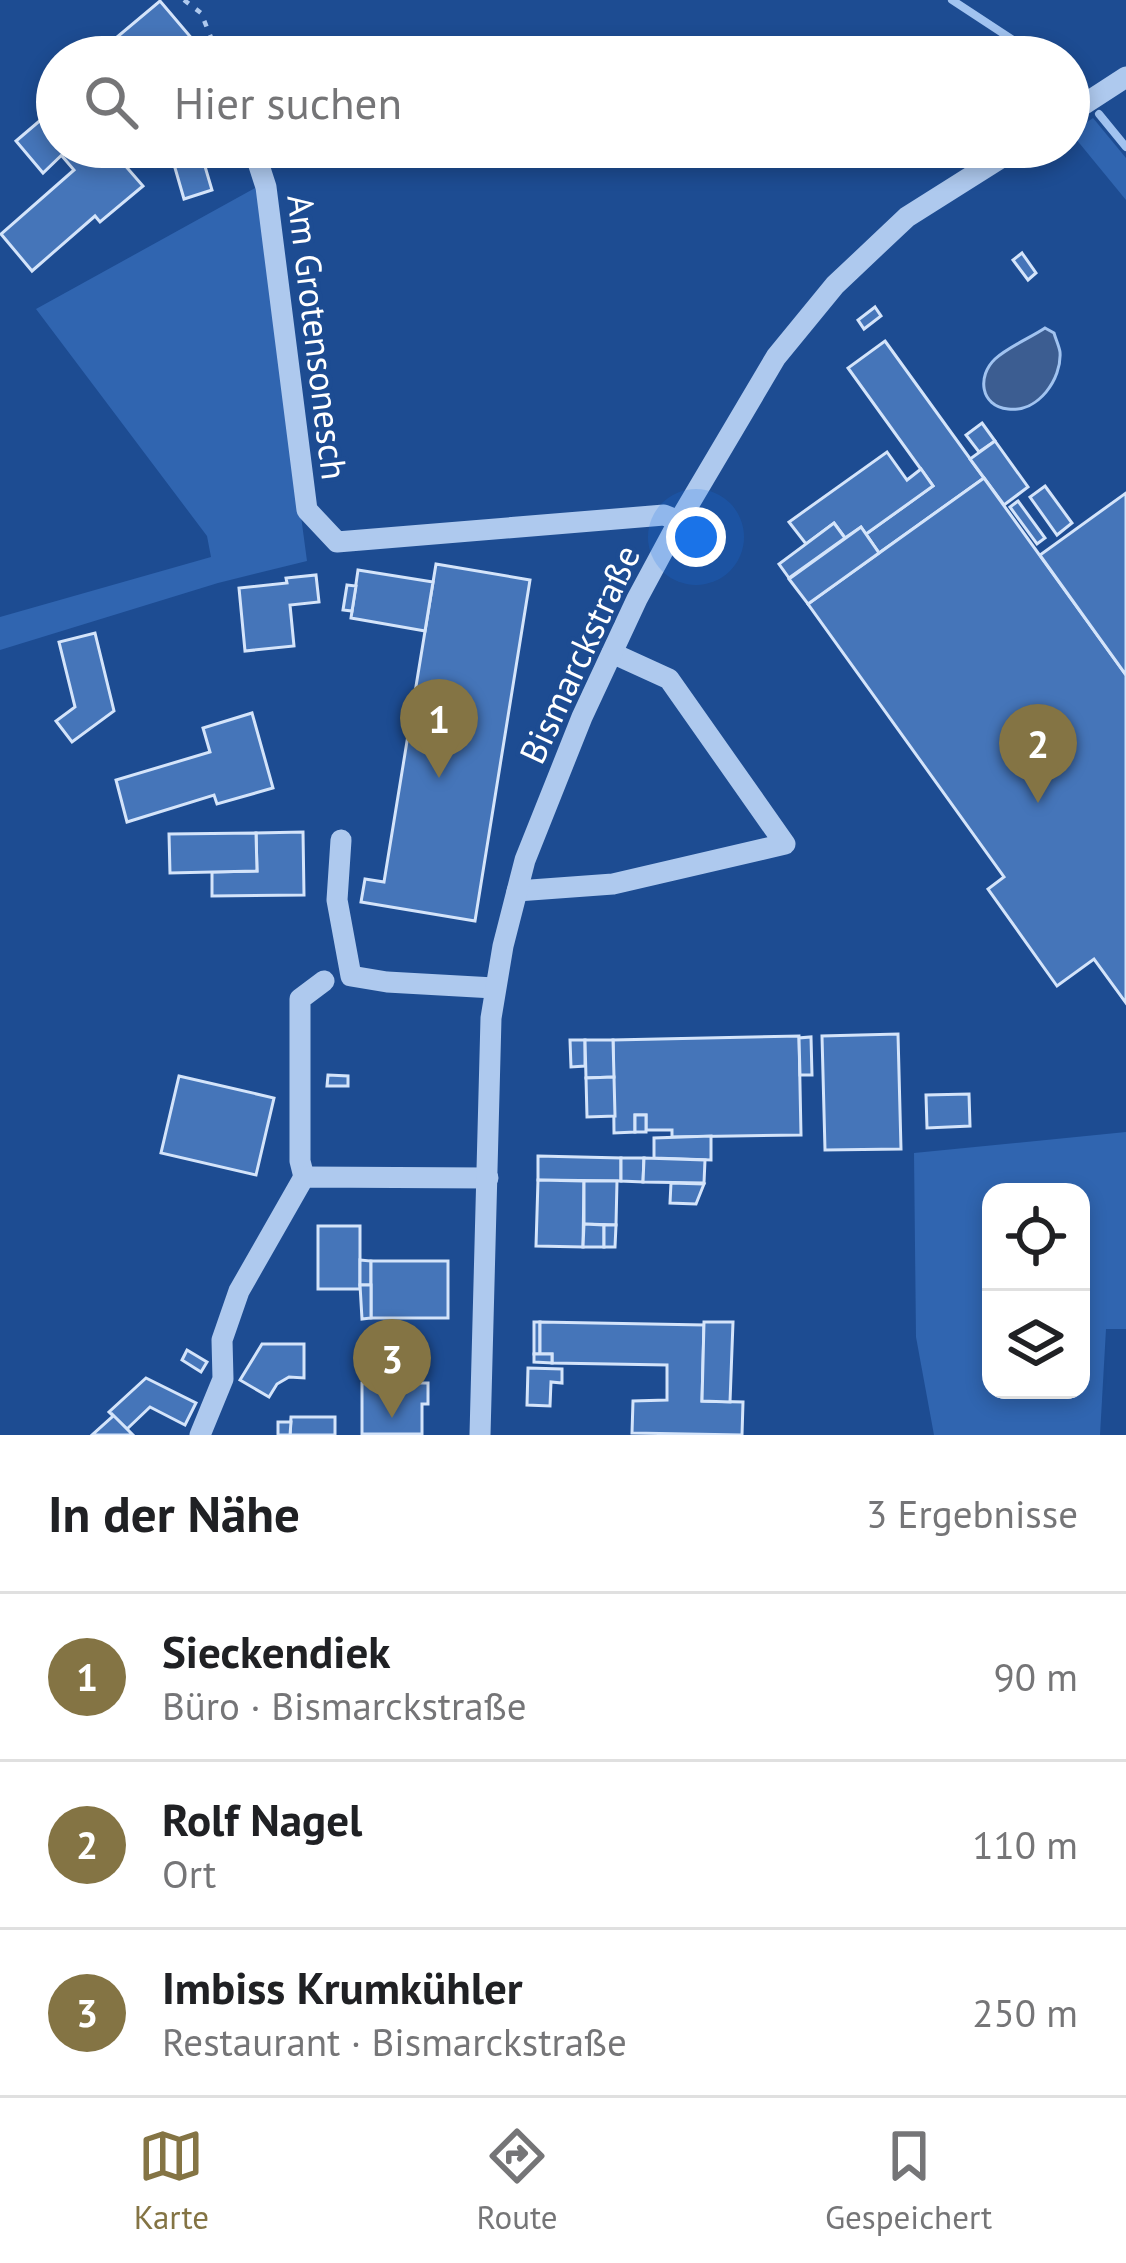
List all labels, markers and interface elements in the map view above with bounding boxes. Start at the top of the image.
search box [36,36,1090,168]
icon: search [78,69,144,135]
text: Hier suchen [174,73,402,131]
street label: Am Grotensonesch [277,192,359,482]
your location [666,507,726,567]
street label: Bismarckstraße [508,537,650,771]
pin: 1 [400,679,478,778]
pin: 2 [999,704,1077,803]
map controls [982,1183,1090,1399]
button: locate [982,1183,1090,1291]
button: layers [982,1291,1090,1399]
pin: 3 [353,1319,431,1418]
text: In der Nähe [48,1480,300,1546]
text: 3 Ergebnisse [866,1488,1078,1539]
text: Sieckendiek [162,1622,390,1680]
text: 1 [76,1651,98,1702]
text: 90 m [993,1651,1078,1702]
text: Büro · Bismarckstraße [162,1680,527,1731]
text: Rolf Nagel [162,1790,362,1848]
text: 2 [76,1819,98,1870]
text: 110 m [972,1819,1078,1870]
text: Ort [162,1848,216,1899]
text: Imbiss Krumkühler [162,1958,523,2016]
text: 3 [76,1987,98,2038]
text: 250 m [972,1987,1078,2038]
text: Restaurant · Bismarckstraße [162,2016,627,2067]
tab: Karte [134,2123,209,2238]
tab: Route [476,2123,558,2238]
tab: Gespeichert [825,2123,992,2238]

